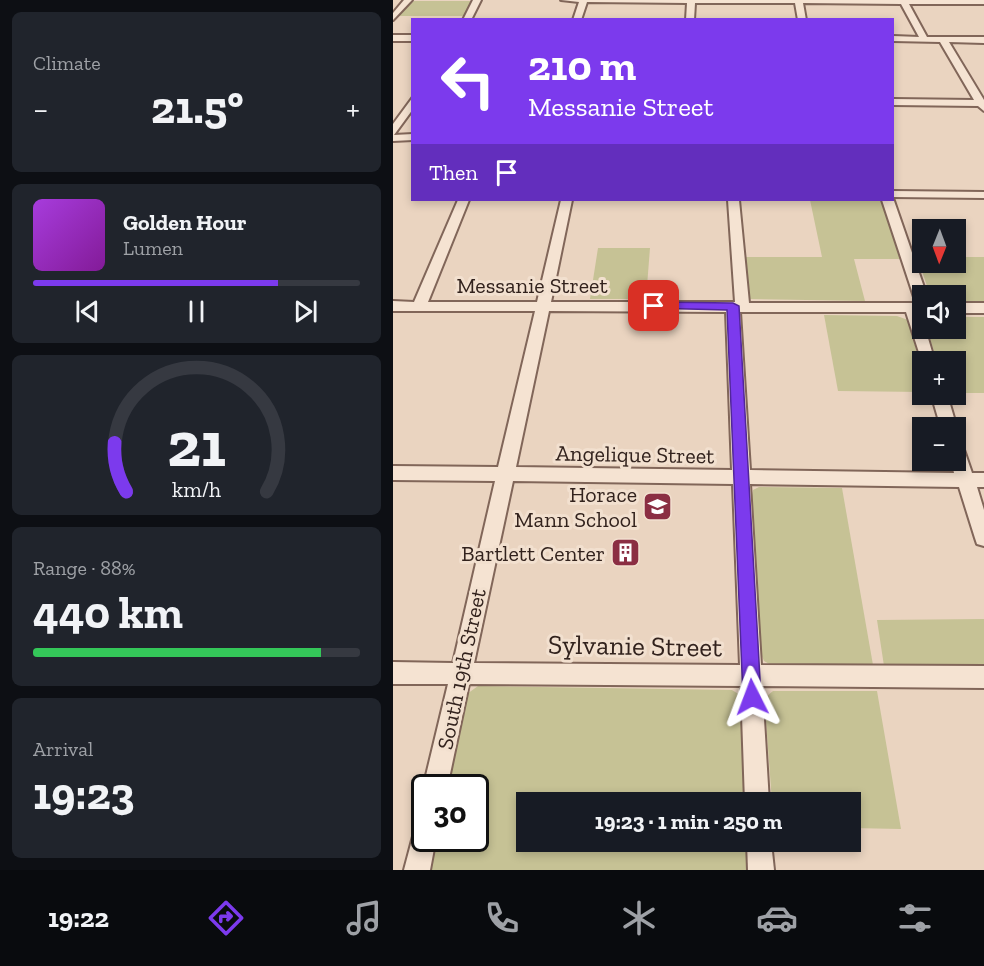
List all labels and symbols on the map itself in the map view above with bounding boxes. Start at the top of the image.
north arrow [912,219,966,273]
street label: Messanie Street [456,272,608,299]
pin [628,280,679,331]
street label: Angelique Street [555,440,715,469]
place label: Horace Mann School [514,481,637,533]
school or university icon: Horace Mann School [642,491,674,523]
building icon: Bartlett Center [610,537,642,569]
place label: Bartlett Center [461,540,605,567]
street label: South 19th Street [431,585,492,752]
street label: Sylvanie Street [548,628,722,664]
position arrow [720,665,784,729]
speed limit sign: 30 [411,774,489,852]

